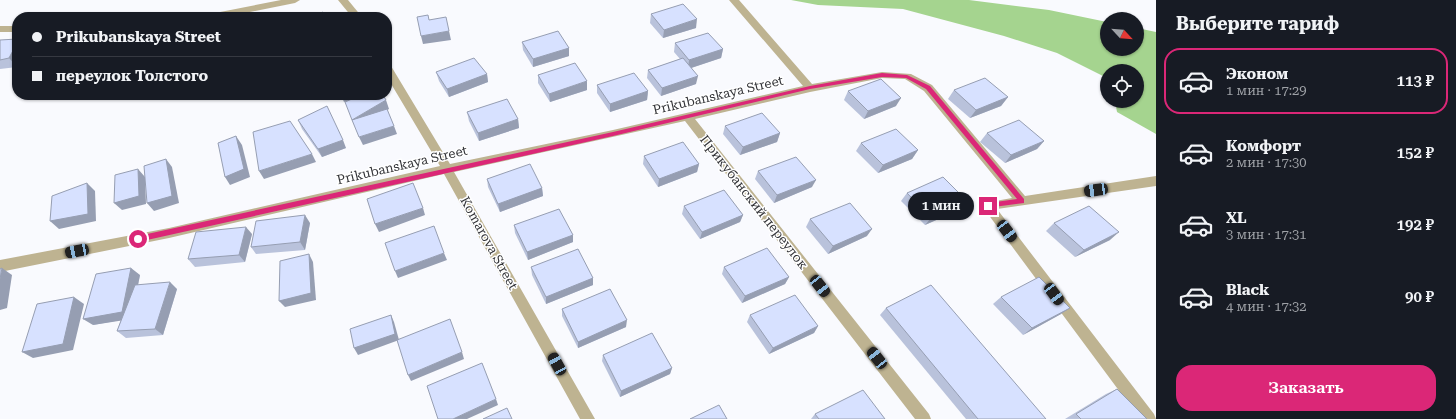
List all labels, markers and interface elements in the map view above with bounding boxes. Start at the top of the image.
north arrow [1100,12,1144,56]
map controls [1100,12,1144,108]
text: Выберите тариф [1176,13,1339,34]
text: Prikubanskaya Street [56,28,221,46]
icon: car [1178,63,1214,99]
button: locate [1100,64,1144,108]
text: Эконом [1226,65,1288,83]
text: переулок Толстого [56,67,208,85]
text: 113 ₽ [1397,72,1434,90]
street label: Prikubanskaya Street [651,73,785,117]
text: 1 мин · 17:29 [1226,83,1307,98]
street label: Прикубанский переулок [697,132,811,272]
icon: car [1178,135,1214,171]
text: Комфорт [1226,137,1301,155]
street label: Prikubanskaya Street [335,143,469,187]
text: 152 ₽ [1397,144,1434,162]
text: 2 мин · 17:30 [1226,155,1307,170]
car [1083,182,1109,198]
callout: 1 мин [908,192,974,220]
street label: Komarova Street [457,194,521,292]
route end [979,197,997,215]
text: 1 мин [922,198,960,213]
icon: car [1178,207,1214,243]
text: XL [1226,209,1247,227]
text: 192 ₽ [1397,216,1434,234]
car [995,218,1019,244]
text: 3 мин · 17:31 [1226,227,1307,242]
route start [129,230,147,248]
car [64,243,90,259]
car [808,273,832,299]
icon: car [1178,279,1214,315]
car [1042,281,1066,307]
text: Black [1226,281,1269,299]
text: 90 ₽ [1405,288,1434,306]
text: 4 мин · 17:32 [1226,299,1307,314]
car [865,345,889,371]
car [546,351,568,377]
button: Заказать [1176,365,1436,411]

